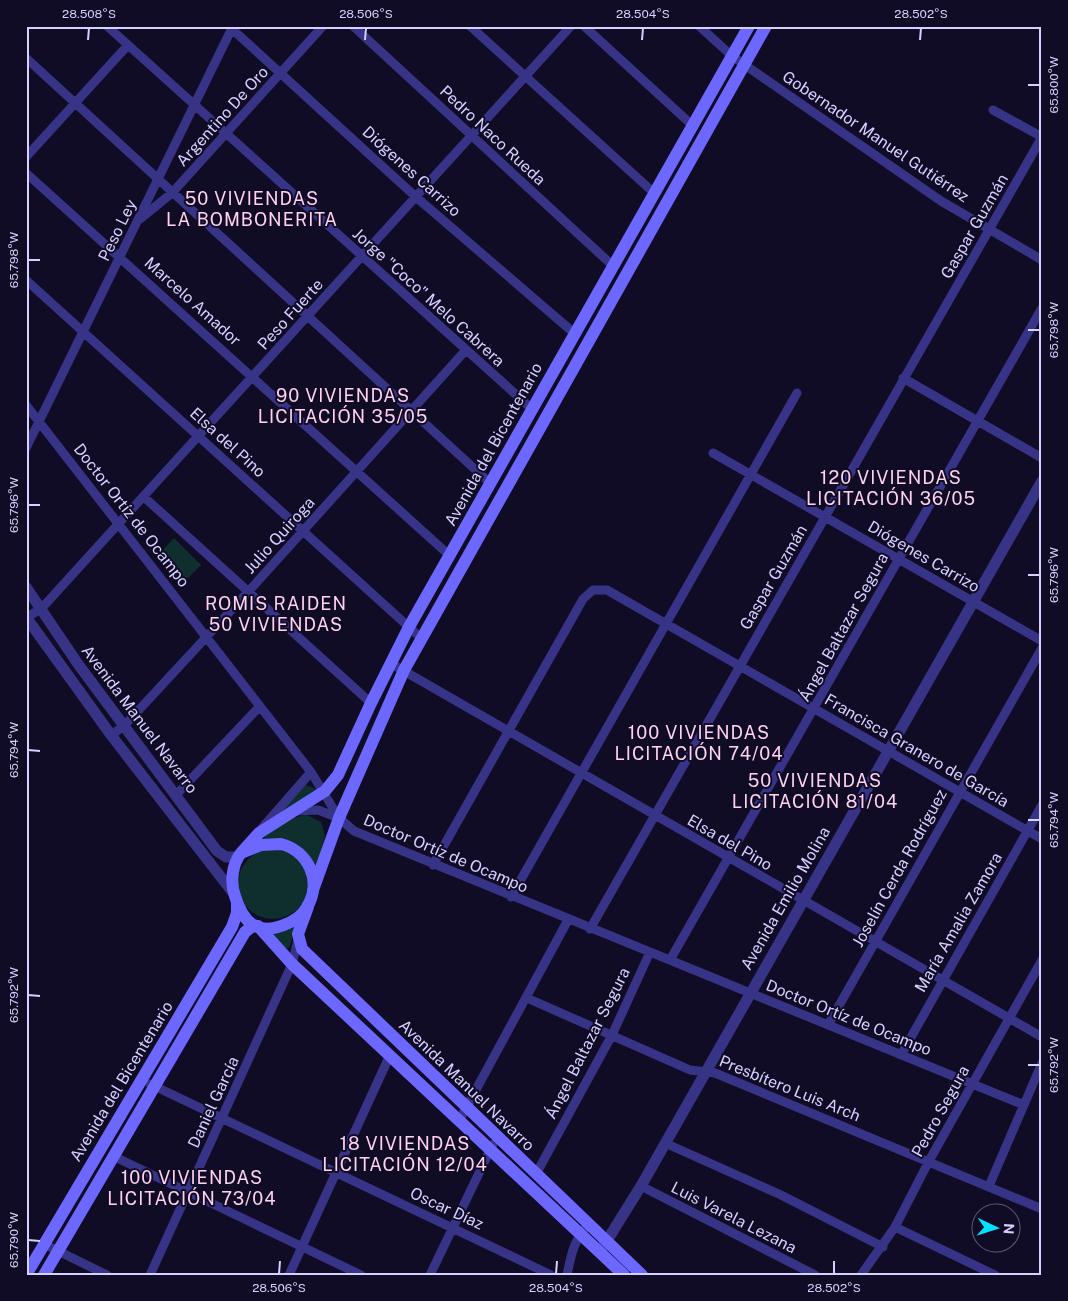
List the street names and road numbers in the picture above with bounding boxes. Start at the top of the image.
street label: Argentino De Oro [172,62,272,170]
street label: Gobernador Manuel Gutiérrez [779,67,973,206]
street label: Pedro Naco Rueda [436,82,549,189]
street label: Diógenes Carrizo [359,122,465,221]
street label: Gaspar Guzmán [937,171,1012,282]
street label: Peso Ley [94,196,141,264]
street label: Jorge "Coco" Melo Cabrera [349,224,508,371]
street label: Marcelo Amador [141,253,245,350]
street label: Peso Fuerte [254,275,327,354]
street label: Avenida del Bicentenario [441,359,546,529]
street label: Elsa del Pino [186,404,269,481]
street label: Doctor Ortíz de Ocampo [70,440,193,591]
street label: Julio Quiroga [240,493,319,577]
street label: Diógenes Carrizo [864,517,983,596]
street label: Gaspar Guzmán [736,522,811,633]
street label: Ángel Baltazar Segura [794,549,892,705]
street label: Avenida Manuel Navarro [78,641,202,797]
street label: Francisca Granero de García [821,690,1012,811]
street label: Joselín Cerda Rodríguez [848,786,951,951]
street label: Doctor Ortíz de Ocampo [361,810,531,897]
street label: Elsa del Pino [684,810,776,874]
street label: Avenida Emilio Molina [737,823,834,973]
street label: María Amalia Zamora [911,849,1006,995]
street label: Ángel Baltazar Segura [540,964,634,1122]
street label: Doctor Ortíz de Ocampo [763,976,934,1059]
street label: Avenida del Bicentenario [66,998,177,1165]
street label: Avenida Manuel Navarro [395,1016,538,1155]
street label: Presbítero Luis Arch [716,1051,863,1126]
street label: Daniel García [184,1053,243,1151]
street label: Pedro Segura [908,1062,973,1160]
street label: Luis Varela Lezana [668,1178,800,1257]
street label: Oscar Díaz [407,1183,487,1234]

